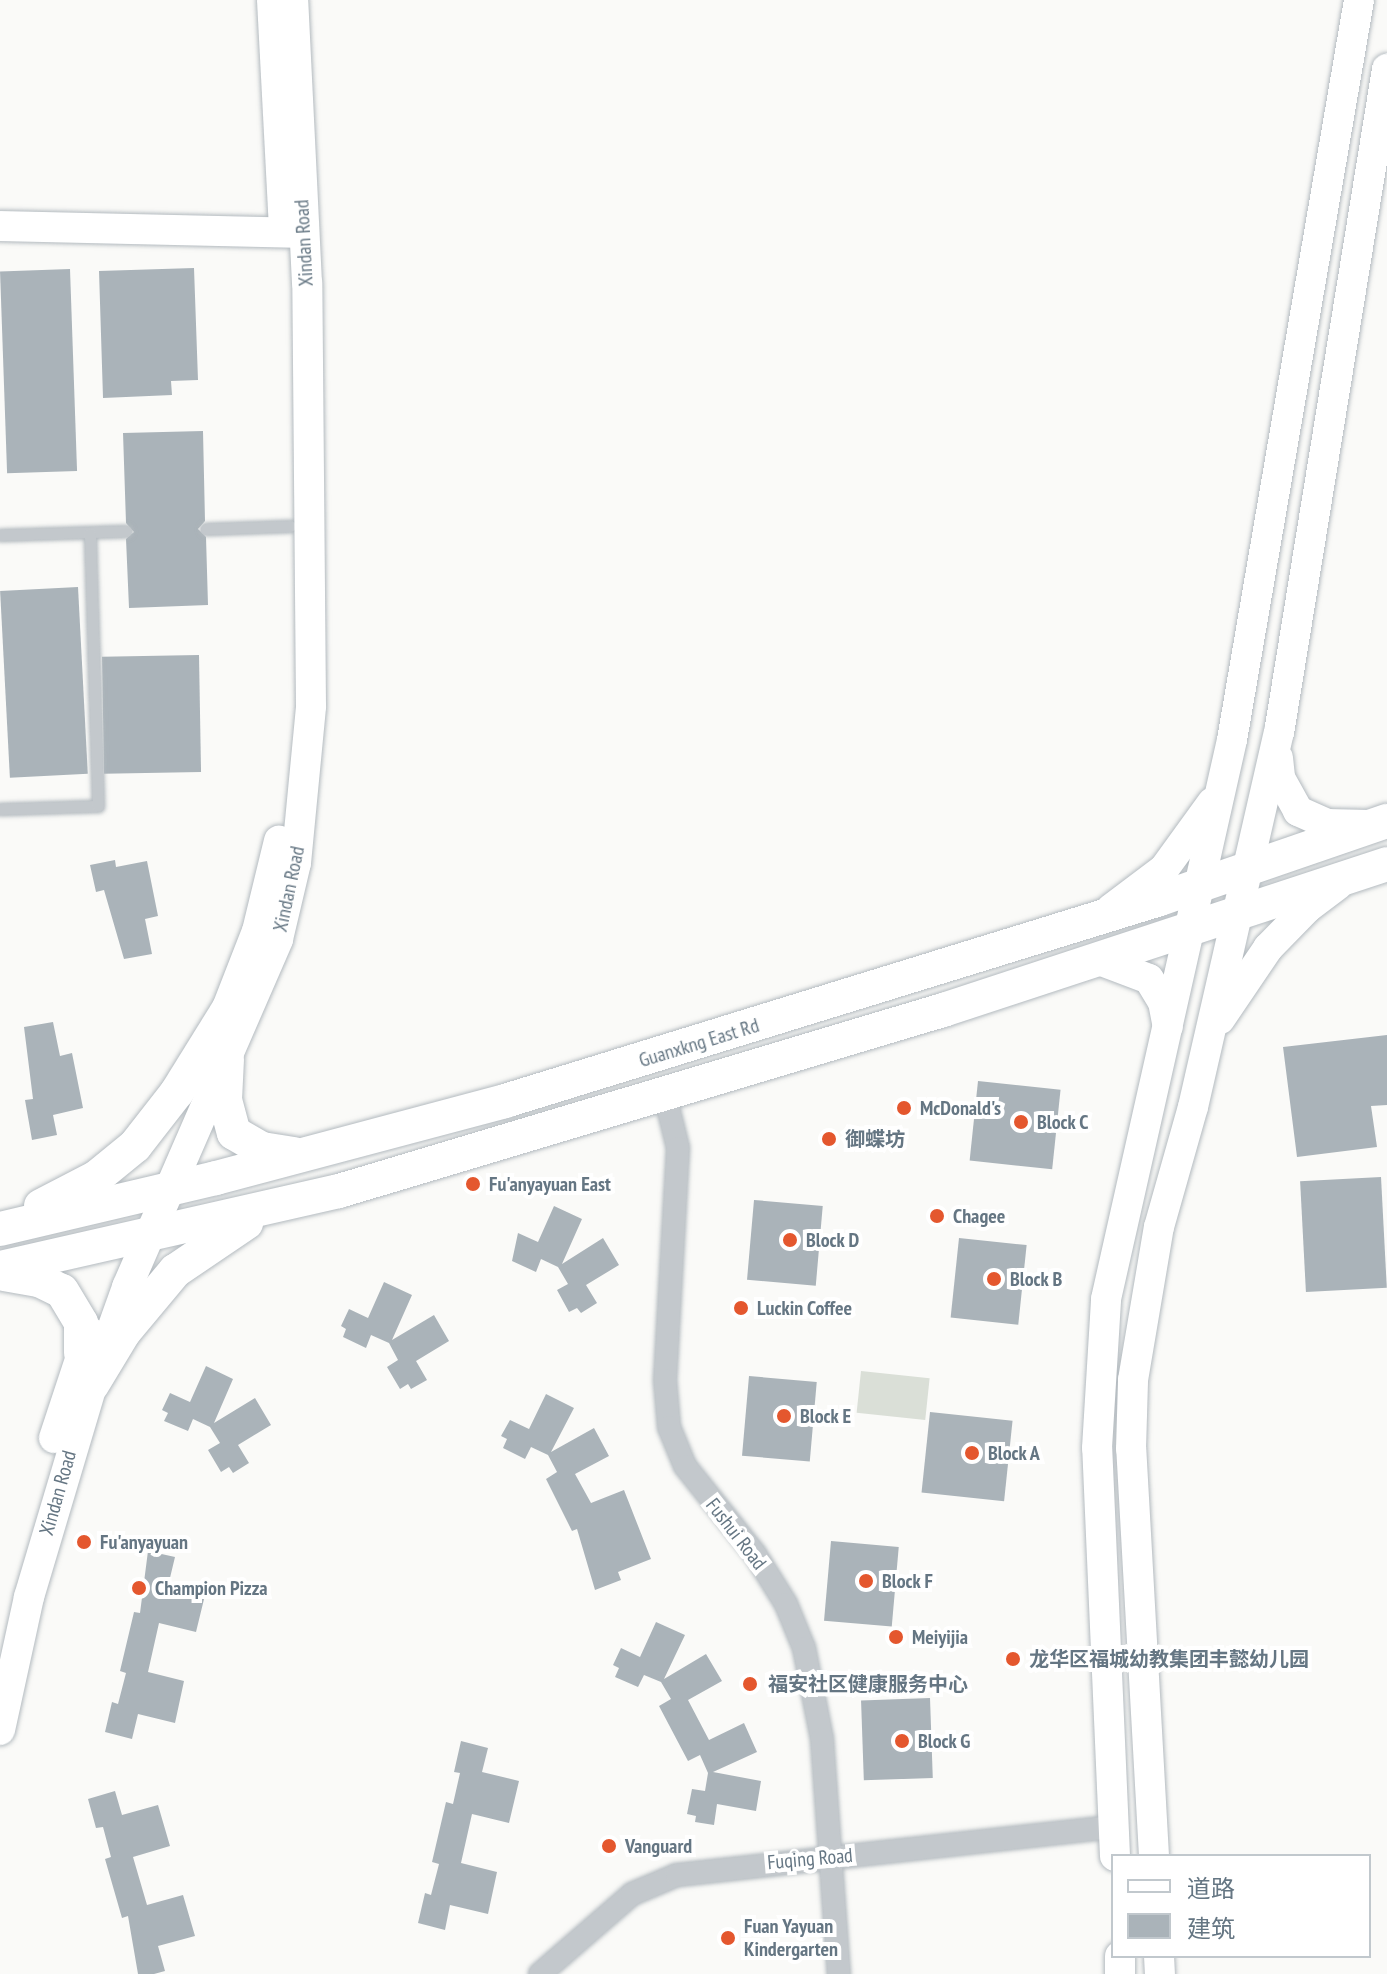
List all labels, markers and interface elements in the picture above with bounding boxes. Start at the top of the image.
street label: Xindan Road [290,199,318,287]
street label: Xindan Road [268,844,310,934]
street label: Guanxkng East Rd [636,1013,762,1073]
place label: McDonald's [920,1096,1001,1120]
marker: McDonald's [895,1099,913,1117]
place label: Block C [1037,1110,1089,1134]
marker: Block C [1012,1113,1030,1131]
place label: 御蝶坊 [845,1127,905,1151]
marker: 御蝶坊 [820,1130,838,1148]
place label: Fu'anyayuan East [489,1172,611,1196]
marker: Fu'anyayuan East [464,1175,482,1193]
place label: Chagee [953,1204,1005,1228]
marker: Chagee [928,1207,946,1225]
place label: Block D [806,1228,860,1252]
marker: Block D [781,1231,799,1249]
place label: Block B [1010,1267,1063,1291]
marker: Block B [985,1270,1003,1288]
place label: Luckin Coffee [757,1296,852,1320]
marker: Luckin Coffee [732,1299,750,1317]
place label: Block E [800,1404,851,1428]
marker: Block E [775,1407,793,1425]
place label: Block A [988,1441,1041,1465]
marker: Block A [963,1444,981,1462]
street label: Xindan Road [34,1448,82,1538]
street label: Fushui Road [701,1494,771,1574]
place label: Fu'anyayuan [100,1530,188,1554]
marker: Fu'anyayuan [75,1533,93,1551]
place label: Block F [882,1569,933,1593]
marker: Block F [857,1572,875,1590]
place label: Champion Pizza [155,1576,268,1600]
marker: Champion Pizza [130,1579,148,1597]
place label: Meiyijia [912,1625,968,1649]
marker: Meiyijia [887,1628,905,1646]
place label: 龙华区福城幼教集团丰懿幼儿园 [1029,1647,1309,1671]
marker: 龙华区福城幼教集团丰懿幼儿园 [1004,1650,1022,1668]
place label: 福安社区健康服务中心 [768,1672,968,1696]
marker: 福安社区健康服务中心 [739,1673,761,1695]
place label: Block G [918,1729,971,1753]
marker: Block G [893,1732,911,1750]
place label: Vanguard [625,1834,692,1858]
marker: Vanguard [600,1837,618,1855]
street label: Fuqing Road [766,1843,854,1875]
legend [1111,1854,1371,1958]
text: 道路 [1187,1873,1235,1904]
text: 建筑 [1187,1913,1235,1944]
place label: Fuan Yayuan Kindergarten [744,1914,838,1961]
marker: Fuan Yayuan Kindergarten [719,1929,737,1947]

